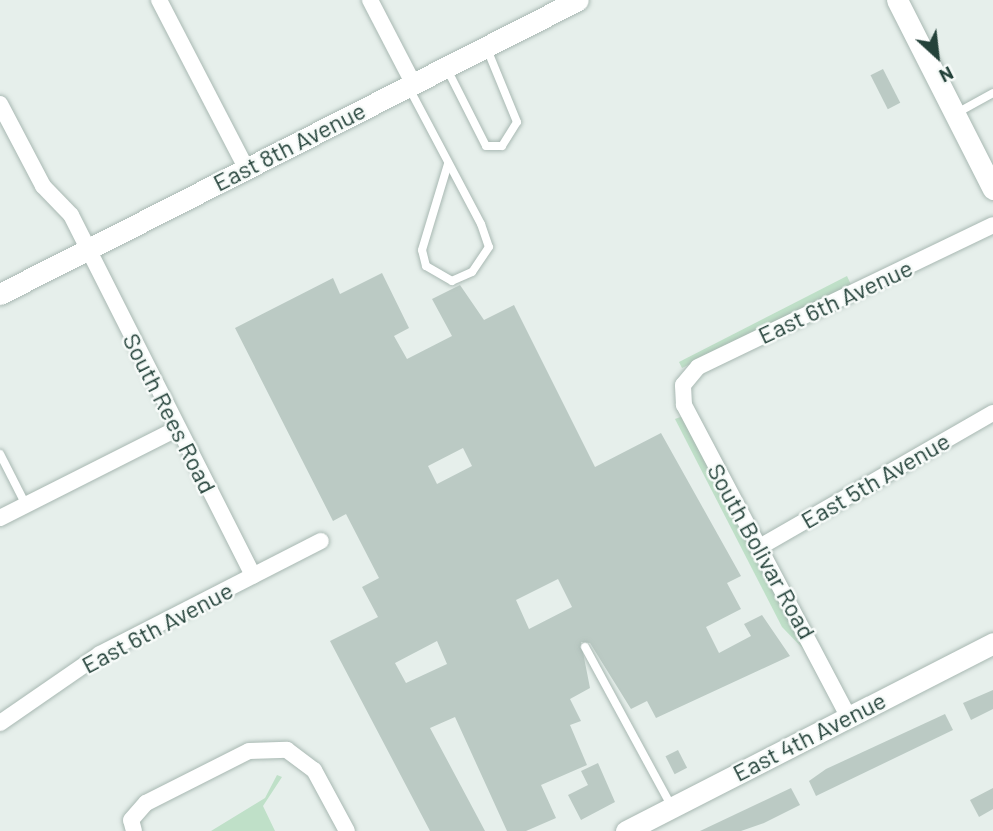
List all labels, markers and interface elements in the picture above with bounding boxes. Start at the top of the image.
north arrow [902,21,972,91]
text: N [936,62,958,88]
street label: East 8th Avenue [208,95,370,197]
street label: East 6th Avenue [753,253,917,349]
street label: South Rees Road [117,328,223,498]
street label: East 5th Avenue [796,426,954,534]
street label: South Bolivar Road [702,458,822,644]
street label: East 6th Avenue [77,575,237,679]
street label: East 4th Avenue [728,685,890,787]

